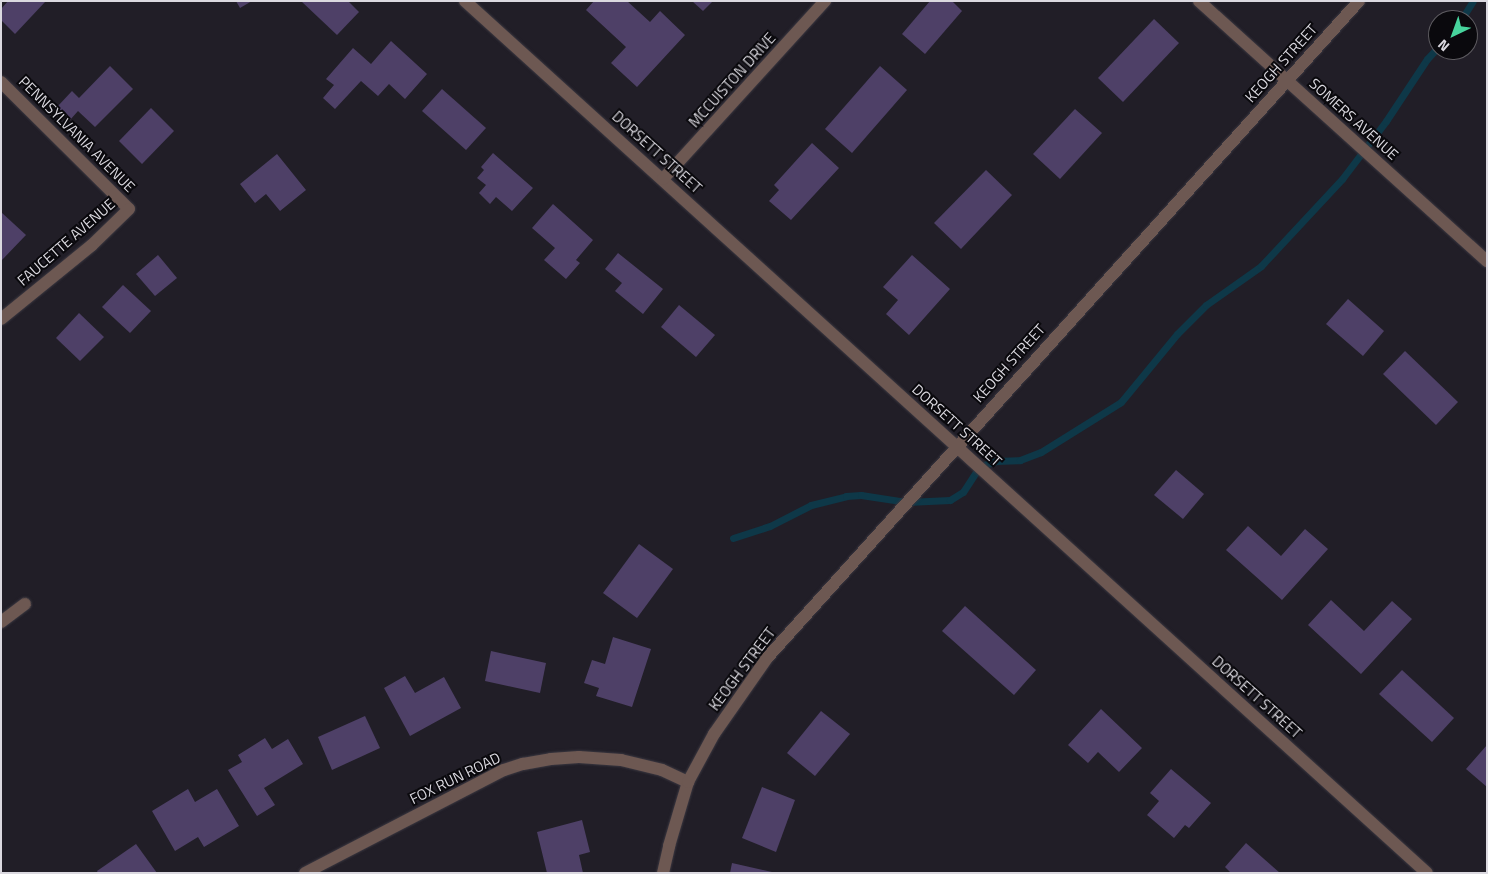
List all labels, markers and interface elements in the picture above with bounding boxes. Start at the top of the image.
north arrow [1428,10,1478,60]
street label: KEOGH STREET [1241,20,1321,106]
street label: MCCUISTON DRIVE [685,29,779,131]
text: N [1433,35,1454,57]
street label: PENNSYLVANIA AVENUE [15,72,139,196]
street label: SOMERS AVENUE [1306,74,1402,164]
street label: DORSETT STREET [609,107,705,197]
street label: FAUCETTE AVENUE [14,195,118,289]
street label: KEOGH STREET [969,320,1049,406]
street label: DORSETT STREET [909,380,1005,470]
street label: KEOGH STREET [705,624,779,714]
street label: DORSETT STREET [1209,652,1305,742]
street label: FOX RUN ROAD [407,748,503,808]

